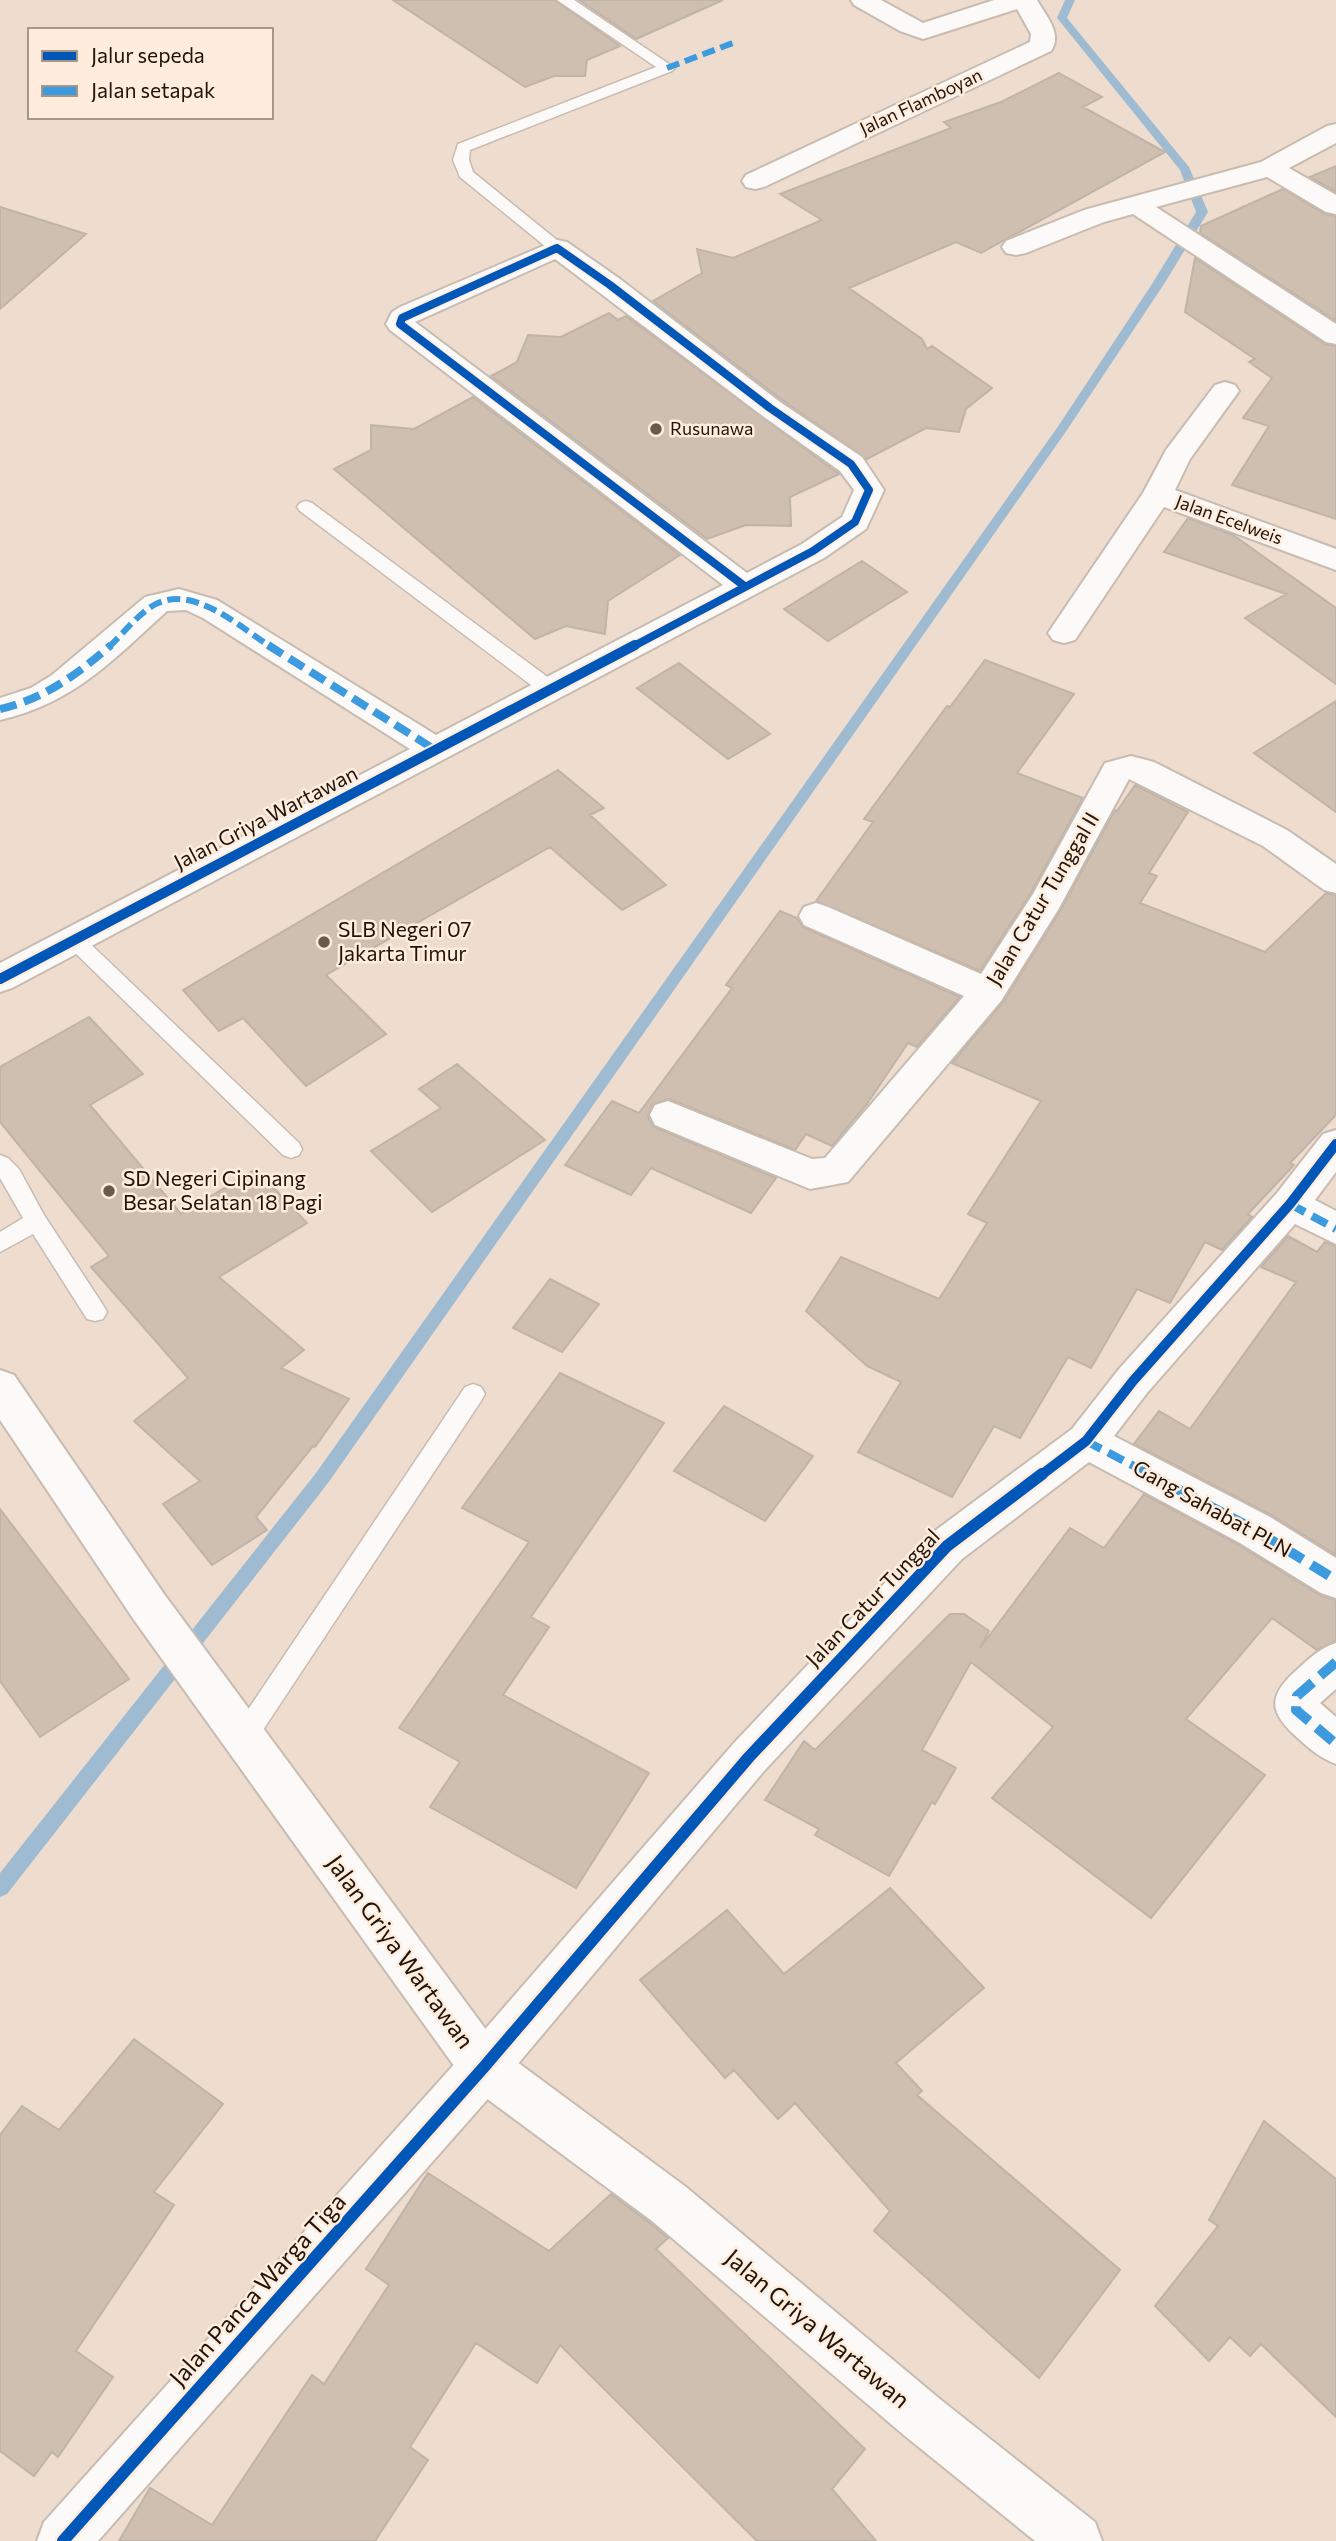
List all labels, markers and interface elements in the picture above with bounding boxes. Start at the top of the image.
legend [28,28,273,119]
text: Jalur sepeda [91,42,205,67]
street label: Jalan Flamboyan [856,63,985,139]
text: Jalan setapak [91,77,215,102]
place label: Rusunawa [670,417,753,439]
marker: Rusunawa [648,421,664,437]
street label: Jalan Ecelweis [1173,489,1286,549]
street label: Jalan Griya Wartawan [169,759,361,874]
street label: Jalan Catur Tunggal II [980,807,1103,989]
place label: SLB Negeri 07 Jakarta Timur [338,916,472,965]
marker: SLB Negeri 07 Jakarta Timur [316,934,332,950]
place label: SD Negeri Cipinang Besar Selatan 18 Pagi [123,1165,323,1214]
marker: SD Negeri Cipinang Besar Selatan 18 Pagi [101,1183,117,1199]
street label: Gang Sahabat PLN [1129,1454,1296,1562]
street label: Jalan Catur Tunggal [800,1523,944,1671]
street label: Jalan Griya Wartawan [321,1849,481,2053]
street label: Jalan Panca Warga Tiga [163,2187,351,2391]
street label: Jalan Griya Wartawan [720,2242,916,2414]

